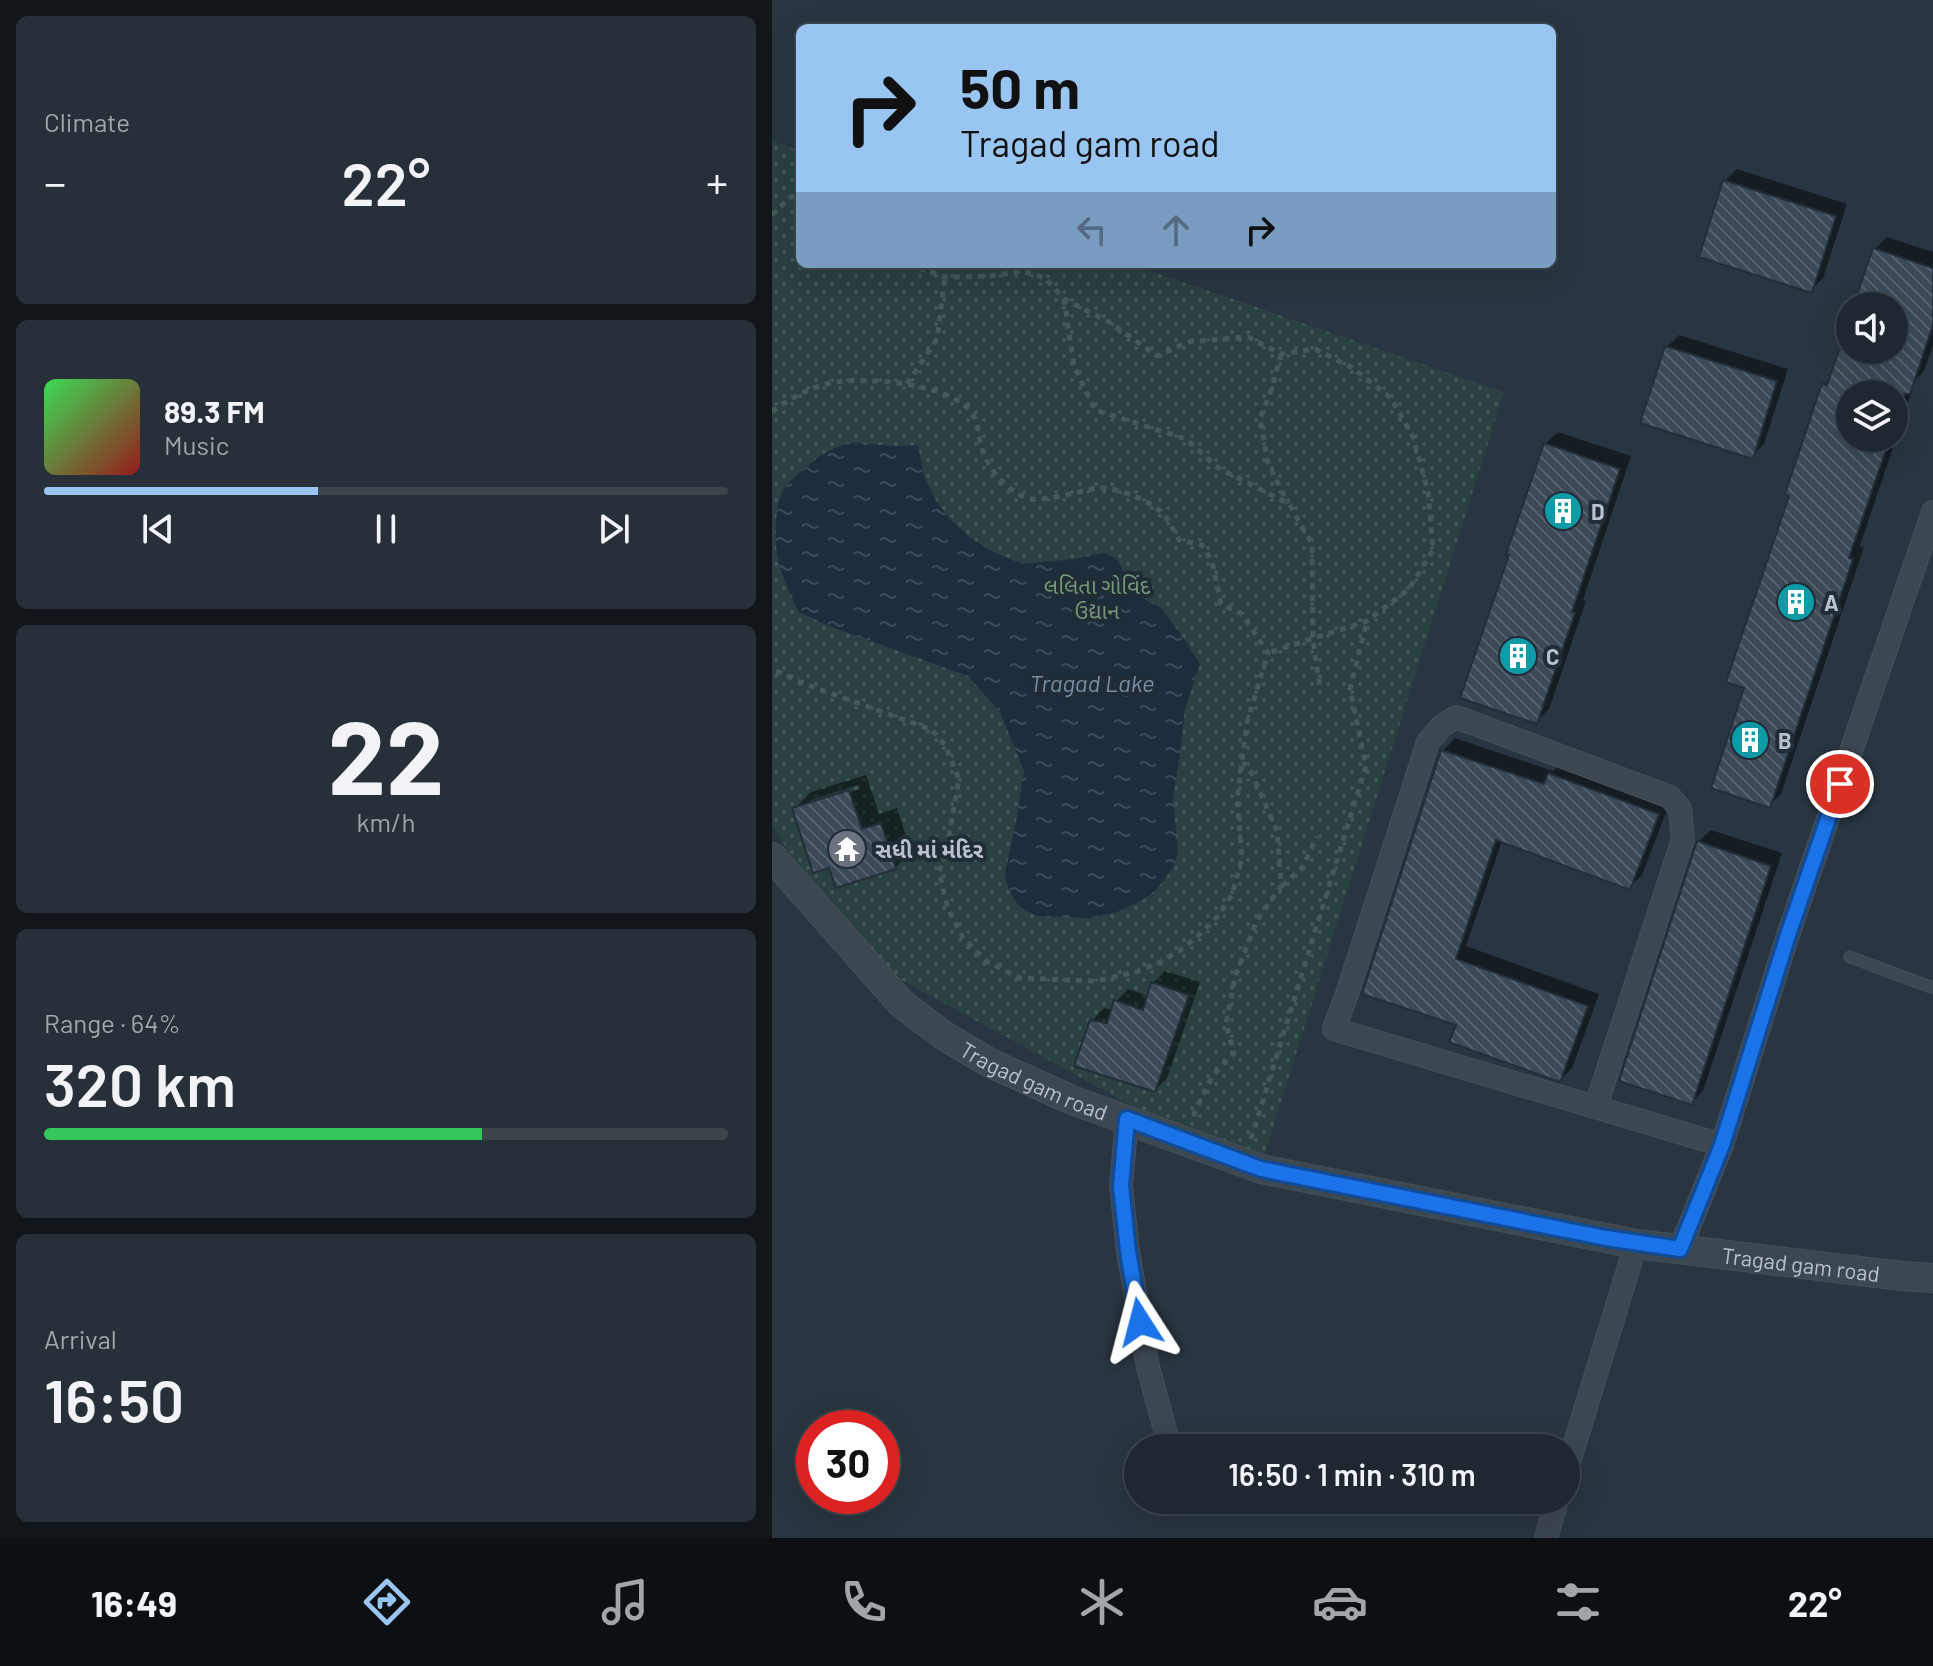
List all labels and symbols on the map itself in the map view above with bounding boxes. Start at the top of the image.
building icon: D [1542,490,1584,532]
place label: D [1591,498,1605,524]
park label: લલિતા ગોવિંદ ઉદ્યાન [1044,572,1151,623]
building icon: A [1775,581,1817,623]
place label: A [1824,589,1839,615]
building icon: C [1497,635,1539,677]
place label: C [1546,643,1559,669]
water label: Tragad Lake [1030,668,1154,697]
building icon: B [1729,719,1771,761]
place label: B [1778,727,1792,753]
pin [1806,750,1874,818]
temple icon: સધી માં મંદિર [826,828,868,870]
place label: સધી માં મંદિર [875,836,984,862]
street label: Tragad gam road [956,1036,1111,1125]
street label: Tragad gam road [1720,1241,1881,1286]
position arrow [1098,1280,1182,1364]
speed limit sign: 30 [796,1410,900,1514]

